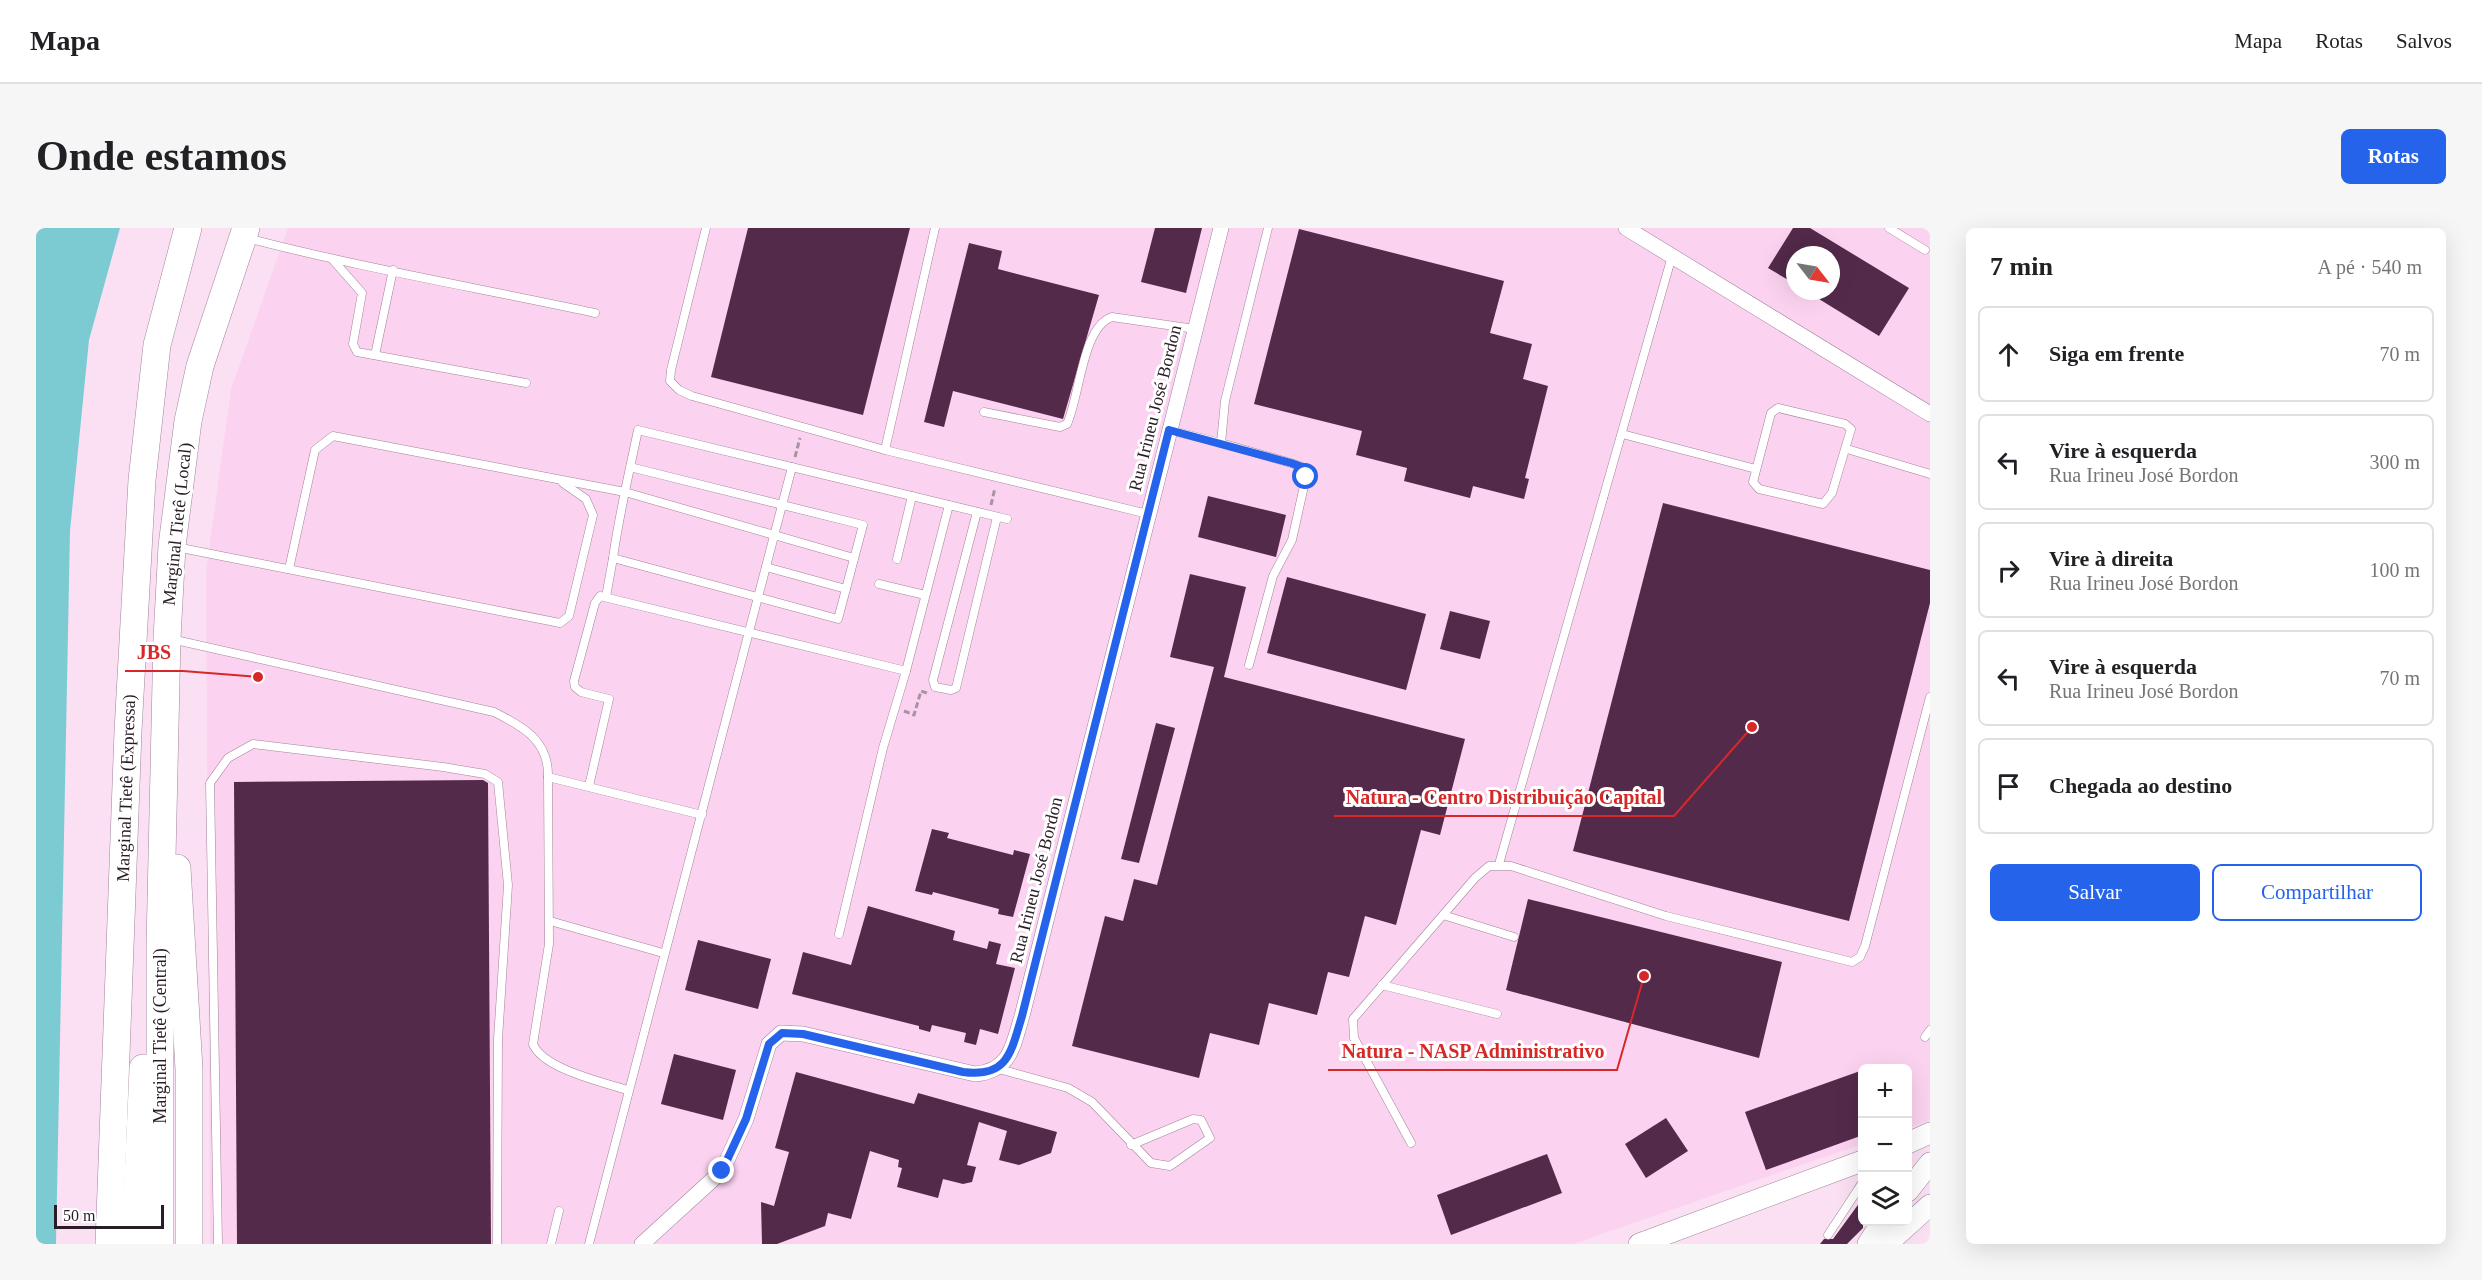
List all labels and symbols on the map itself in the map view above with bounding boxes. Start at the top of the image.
north arrow [1786,246,1840,300]
street label: Rua Irineu José Bordon [1125,323,1185,493]
street label: Marginal Tietê (Local) [159,442,196,607]
route start [1292,463,1318,489]
callout: JBS [125,633,183,671]
text: JBS [137,641,171,663]
street label: Marginal Tietê (Expressa) [113,694,140,882]
callout: Natura - Centro Distribuição Capital [1334,778,1674,816]
text: Natura - Centro Distribuição Capital [1346,786,1663,809]
street label: Rua Irineu José Bordon [1006,795,1066,965]
street label: Marginal Tietê (Central) [150,948,171,1124]
callout: Natura - NASP Administrativo [1328,1032,1617,1070]
text: Natura - NASP Administrativo [1342,1040,1604,1062]
route end [708,1157,734,1183]
scale bar [54,1202,164,1230]

